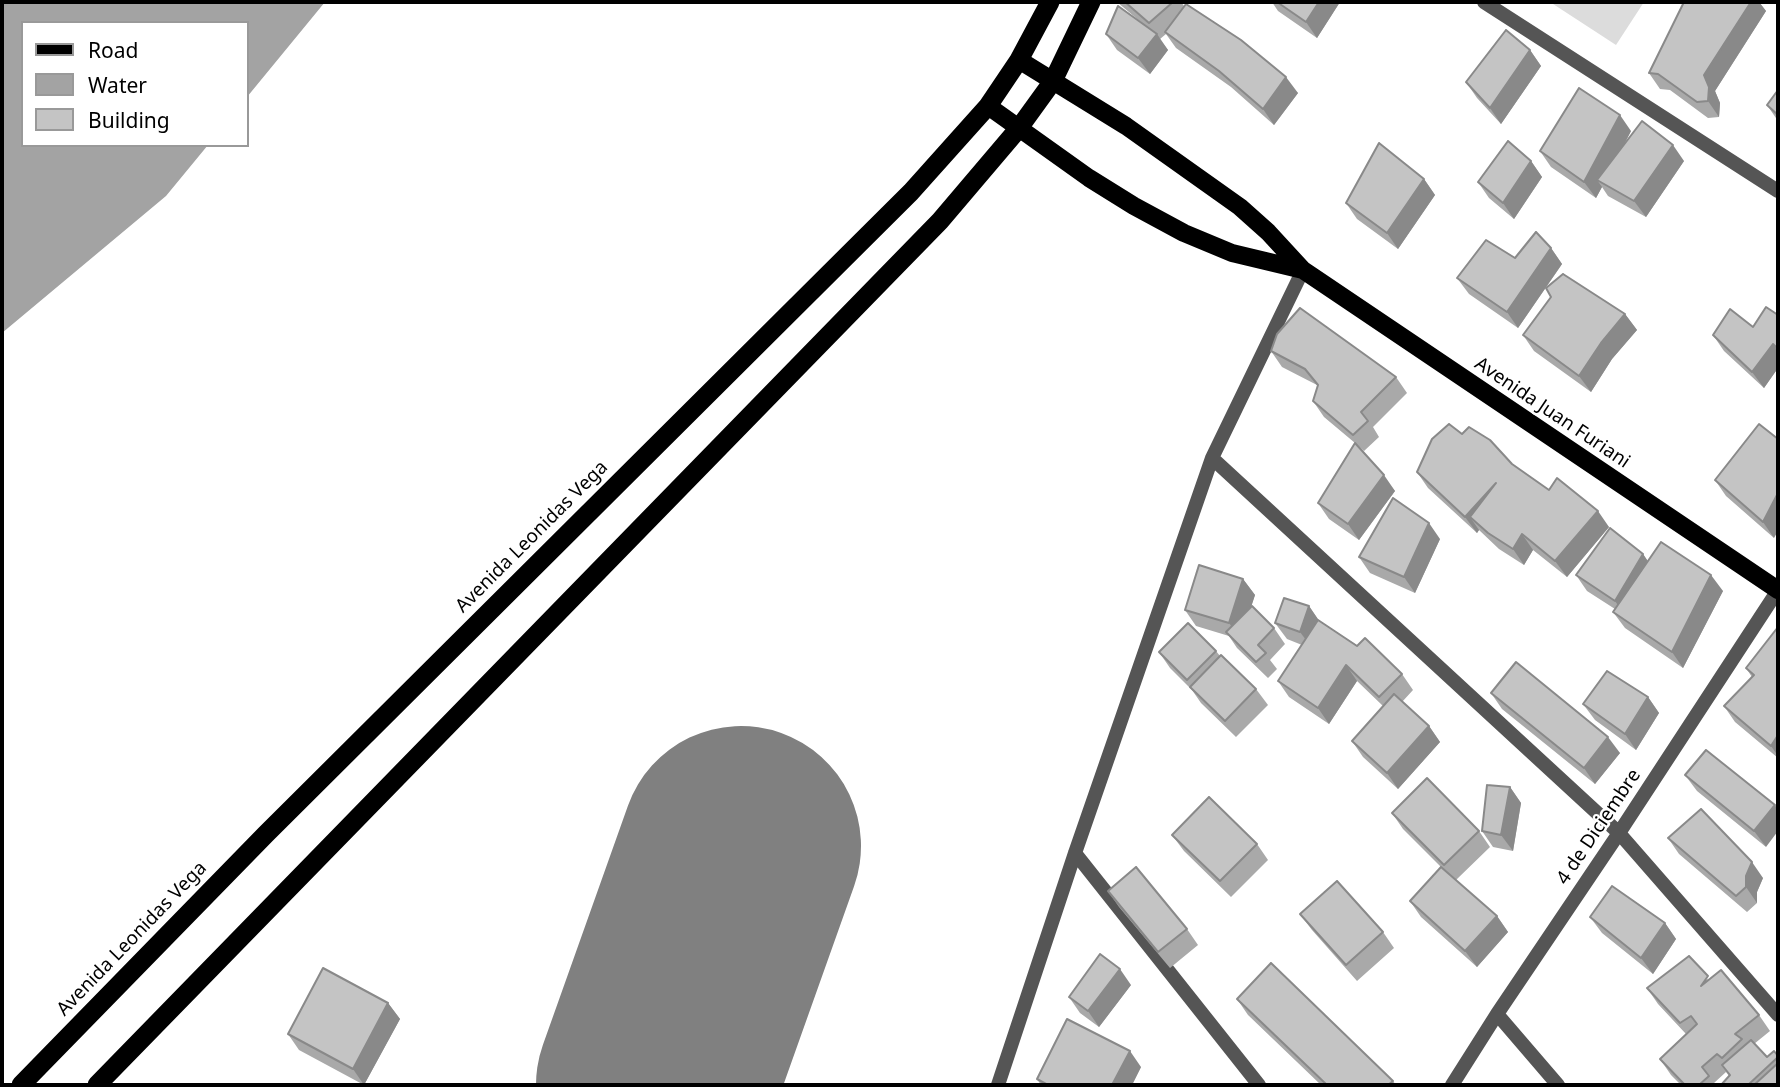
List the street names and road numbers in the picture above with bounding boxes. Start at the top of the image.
street label: Avenida Juan Furiani [1470,353,1634,473]
street label: Avenida Leonidas Vega [451,456,613,618]
street label: 4 de Diciembre [1552,765,1646,889]
street label: Avenida Leonidas Vega [52,857,212,1021]

